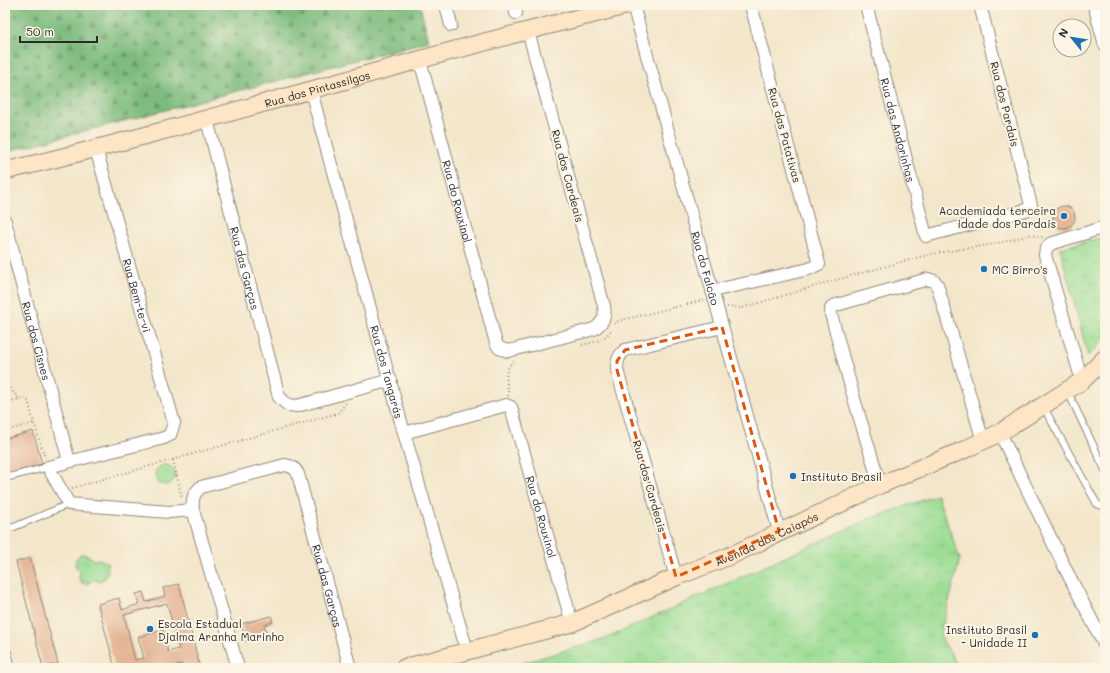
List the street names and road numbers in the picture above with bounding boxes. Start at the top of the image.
street label: Rua dos Pardais [987,60,1023,148]
street label: Rua dos Pintassilgos [263,66,372,110]
street label: Rua das Andorinhas [878,76,919,183]
street label: Rua das Patativas [765,86,805,184]
street label: Rua dos Cardeais [548,128,588,224]
street label: Rua do Rouxinol [440,158,476,244]
street label: Rua das Garças [227,225,263,311]
street label: Rua do Falcão [689,229,724,307]
street label: Rua Bem-te-vi [120,257,155,334]
street label: Rua dos Cisnes [19,300,55,382]
street label: Rua dos Tangarás [368,324,407,420]
street label: Rua dos Cardeais [630,438,670,534]
street label: Rua do Rouxinol [523,474,561,559]
street label: Avenida dos Caiapós [713,508,820,569]
street label: Rua das Garças [310,542,346,629]

